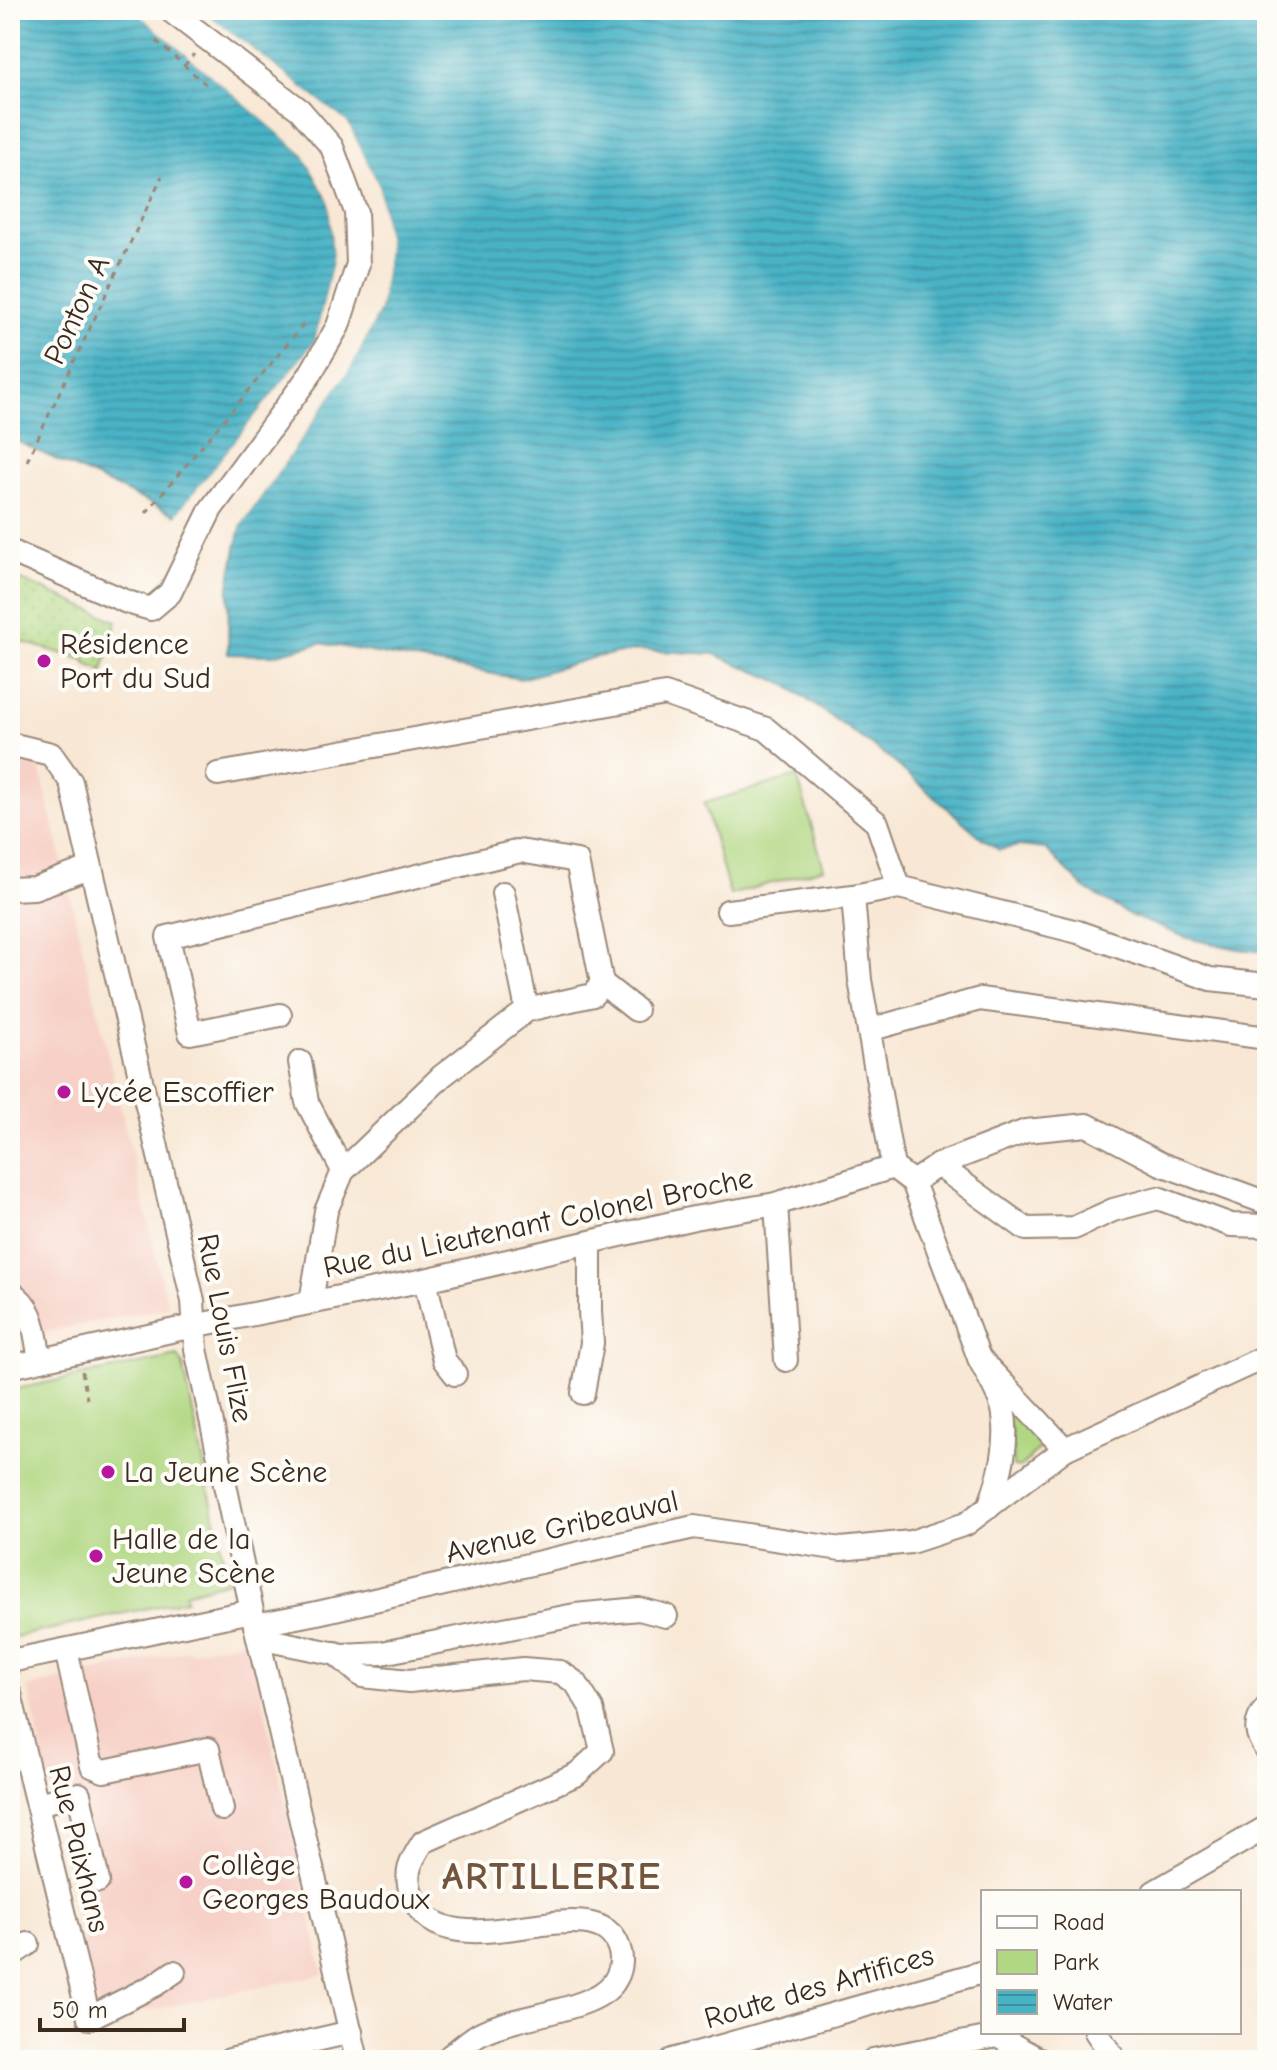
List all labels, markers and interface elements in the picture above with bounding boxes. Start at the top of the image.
street label: Ponton A [37,250,117,370]
place label: Résidence Port du Sud [60,627,211,696]
marker: Résidence Port du Sud [35,652,53,670]
place label: Lycée Escoffier [80,1075,274,1110]
marker: Lycée Escoffier [55,1083,73,1101]
street label: Rue du Lieutenant Colonel Broche [320,1160,756,1286]
street label: Rue Louis Flize [190,1231,260,1425]
place label: La Jeune Scène [124,1455,327,1490]
marker: La Jeune Scène [99,1463,117,1481]
street label: Avenue Gribeauval [442,1483,682,1571]
place label: Halle de la Jeune Scène [112,1522,275,1591]
marker: Halle de la Jeune Scène [87,1547,105,1565]
street label: Rue Paixhans [41,1762,117,1936]
place label: Collège Georges Baudoux [202,1848,430,1917]
district label: ARTILLERIE [442,1855,662,1899]
marker: Collège Georges Baudoux [177,1873,195,1891]
legend [981,1890,1241,2034]
text: Road [1053,1908,1105,1936]
street label: Route des Artifices [700,1938,938,2036]
text: Park [1053,1948,1099,1976]
scale bar [40,1982,184,2032]
text: Water [1053,1988,1113,2016]
text: 50 m [52,1996,108,2024]

